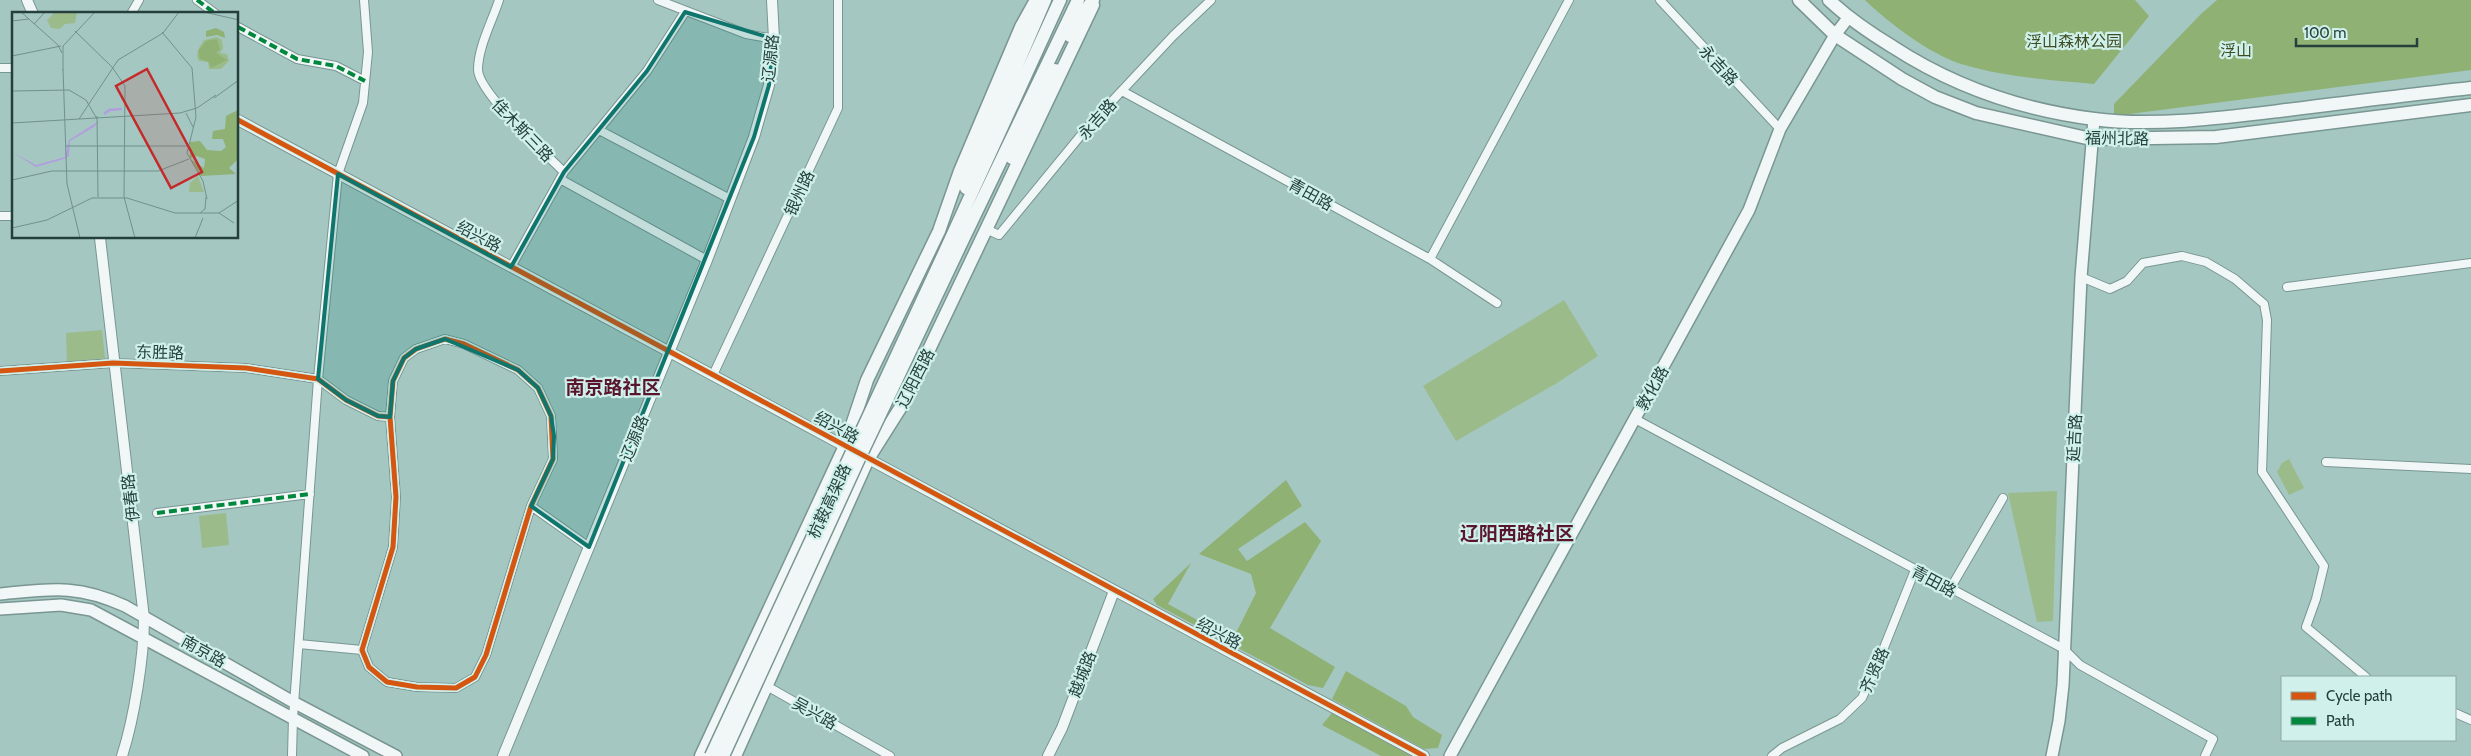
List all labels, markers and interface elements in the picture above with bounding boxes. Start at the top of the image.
inset map [12,12,239,239]
scale bar [2296,15,2417,47]
text: 100 m [2304,24,2346,42]
park label: 浮山森林公园 [2026,32,2122,51]
street label: 辽源路 [759,33,782,83]
street label: 永吉路 [1695,41,1742,89]
park label: 浮山 [2220,41,2252,60]
street label: 佳木斯三路 [488,95,557,166]
street label: 永吉路 [1074,95,1120,144]
street label: 福州北路 [2085,128,2149,149]
street label: 银州路 [781,167,818,219]
street label: 青田路 [1285,174,1336,214]
street label: 绍兴路 [453,217,504,256]
street label: 东胜路 [136,343,184,362]
street label: 辽阳西路 [892,345,938,411]
street label: 敦化路 [1632,363,1672,414]
district label: 南京路社区 [565,376,661,399]
street label: 绍兴路 [811,407,862,447]
street label: 辽源路 [617,412,652,464]
street label: 延吉路 [2064,414,2085,462]
street label: 杭鞍高架路 [804,461,855,541]
street label: 伊春路 [118,473,143,523]
district label: 辽阳西路社区 [1460,522,1574,545]
street label: 青田路 [1908,562,1959,601]
street label: 绍兴路 [1193,614,1244,653]
street label: 南京路 [178,631,229,671]
street label: 齐贤路 [1856,644,1893,696]
street label: 越城路 [1065,648,1100,700]
legend [2281,676,2456,741]
text: Cycle path [2326,687,2392,705]
street label: 吴兴路 [789,693,840,733]
text: Path [2326,712,2355,730]

